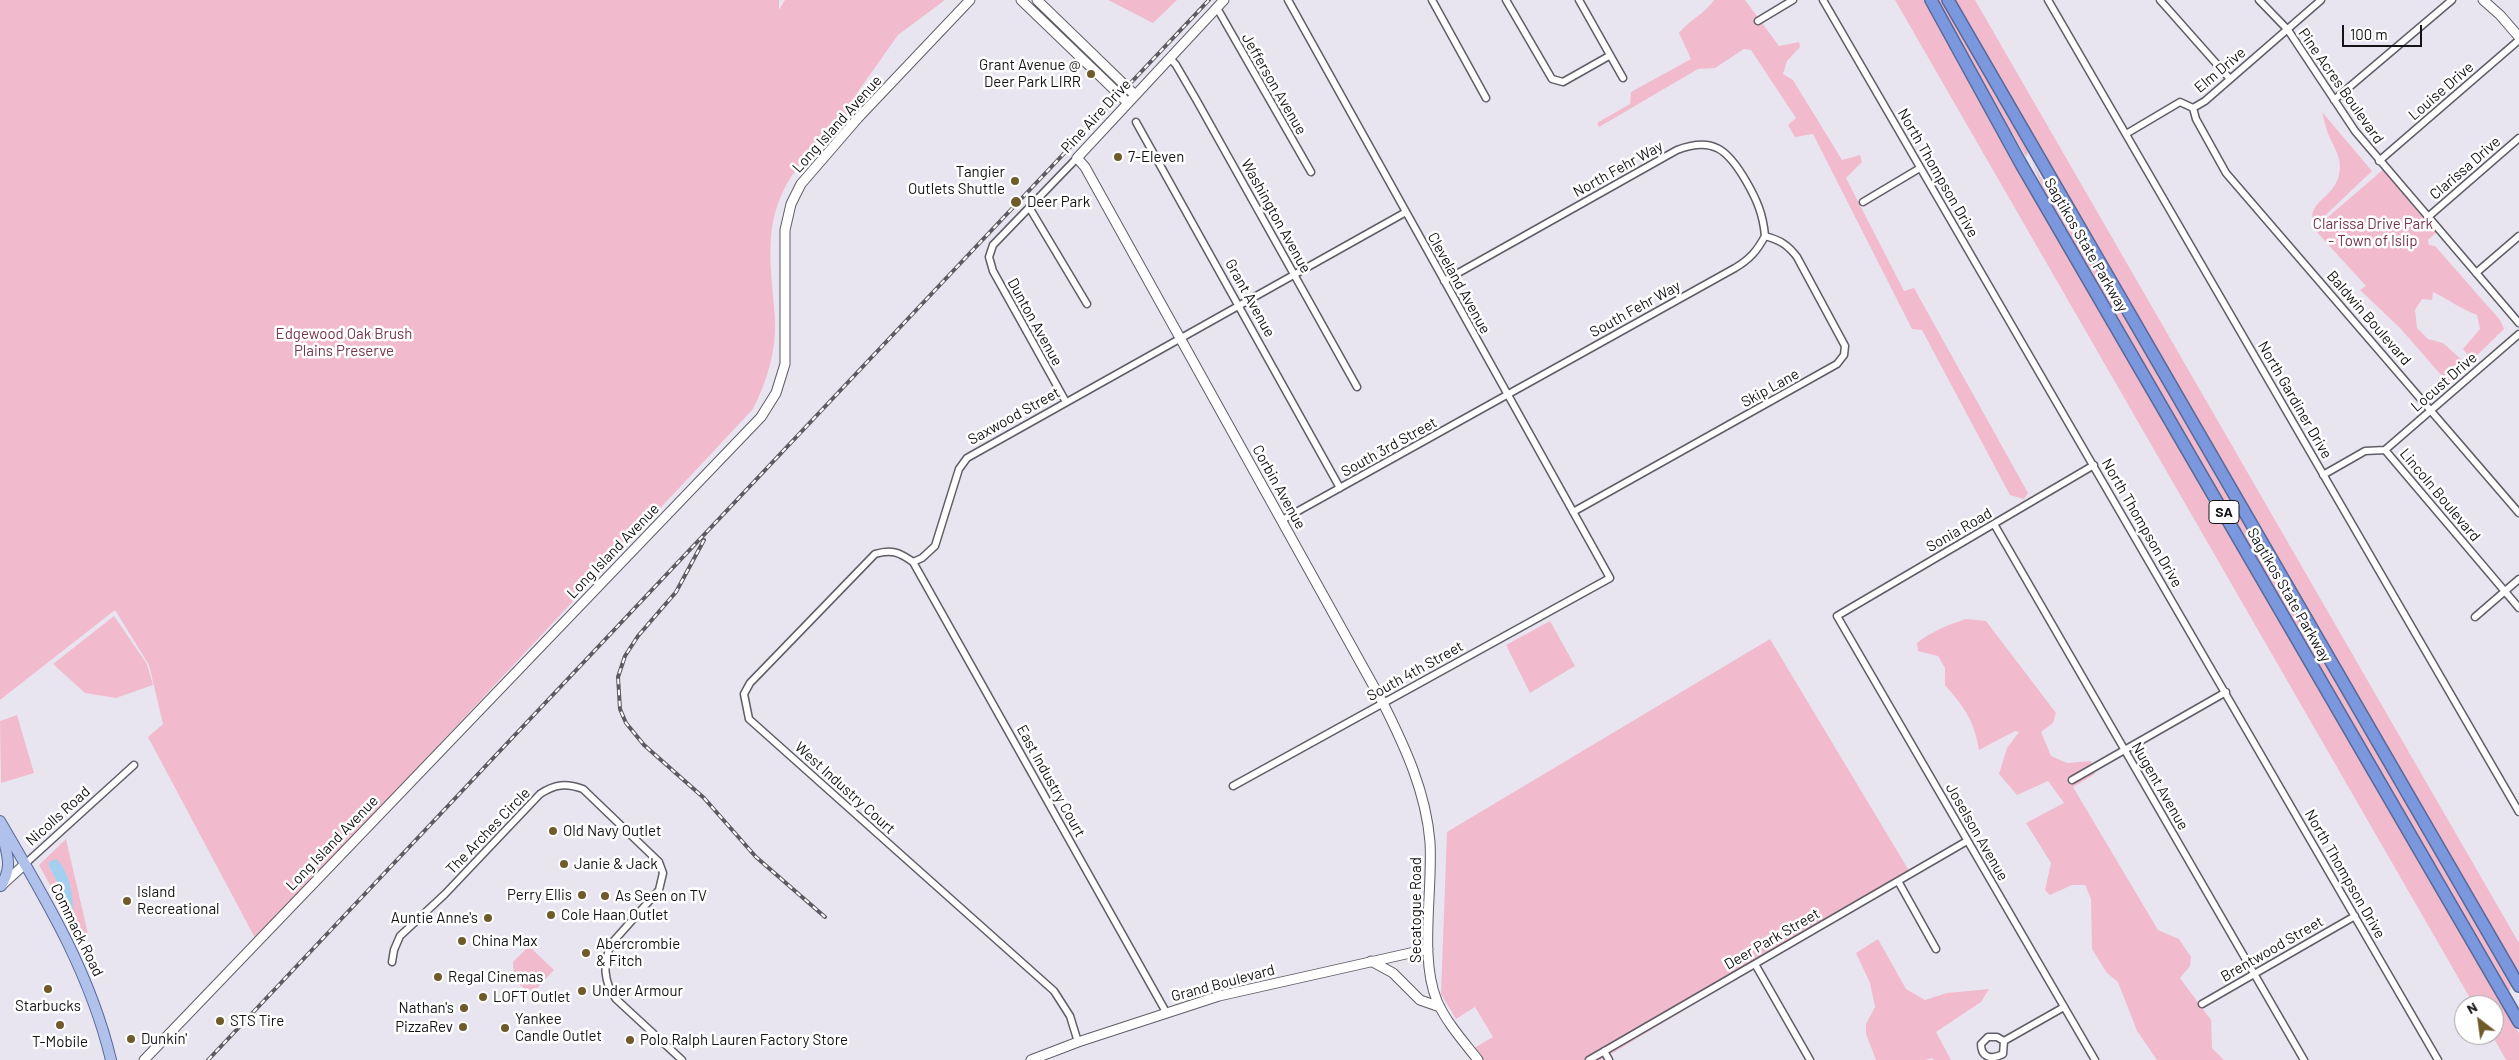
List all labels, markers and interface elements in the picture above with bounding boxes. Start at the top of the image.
scale bar [2344,15,2424,47]
street label: Pine Acres Boulevard [2294,25,2388,147]
text: 100 m [2350,25,2388,43]
street label: Jefferson Avenue [1238,30,1310,138]
street label: Elm Drive [2191,43,2249,97]
place label: Grant Avenue @ Deer Park LIRR [979,56,1081,91]
street label: Louise Drive [2405,58,2477,124]
marker: Grant Avenue @ Deer Park LIRR [1085,68,1097,80]
street label: Long Island Avenue [789,72,885,176]
street label: Pine Aire Drive [1057,75,1135,157]
street label: North Thompson Drive [1894,105,1982,241]
street label: Clarissa Drive [2426,132,2504,204]
street label: North Fehr Way [1570,137,1666,201]
place label: 7-Eleven [1128,148,1184,166]
marker: 7-Eleven [1112,151,1124,163]
street label: Washington Avenue [1237,156,1315,276]
place label: Tangier Outlets Shuttle [908,163,1005,198]
marker: Tangier Outlets Shuttle [1009,175,1021,187]
street label: Sagtikos State Parkway [2040,175,2132,315]
place label: Deer Park [1027,193,1090,211]
marker: Deer Park [1009,195,1023,209]
park label: Clarissa Drive Park - Town of Islip [2313,215,2433,250]
street label: Cleveland Avenue [1424,229,1494,337]
street label: Grant Avenue [1221,256,1279,340]
street label: Baldwin Boulevard [2323,267,2415,369]
street label: Dunton Avenue [1004,275,1066,369]
street label: South Fehr Way [1587,277,1683,341]
park label: Edgewood Oak Brush Plains Preserve [276,325,412,360]
street label: North Gardiner Drive [2254,338,2336,462]
street label: Locust Drive [2407,348,2481,416]
street label: Skip Lane [1738,365,1802,411]
street label: Saxwood Street [965,383,1063,449]
street label: South 3rd Street [1338,413,1440,481]
street label: Corbin Avenue [1248,442,1310,532]
street label: Lincoln Boulevard [2396,445,2484,545]
street label: North Thompson Drive [2098,455,2186,591]
street label: Long Island Avenue [563,500,663,602]
road number: SA [2209,501,2239,524]
street label: Sonia Road [1923,504,1995,556]
street label: Sagtikos State Parkway [2243,525,2335,665]
street label: South 4th Street [1364,637,1466,705]
street label: East Industry Court [1013,722,1089,840]
street label: West Industry Court [791,738,899,838]
street label: Nugent Avenue [2128,739,2192,833]
street label: Joselson Avenue [1942,780,2012,884]
street label: Nicolls Road [22,782,94,850]
street label: The Arches Circle [442,784,534,878]
street label: Long Island Avenue [282,792,382,894]
street label: North Thompson Drive [2301,806,2389,942]
place label: Old Navy Outlet [563,822,661,840]
marker: Old Navy Outlet [547,825,559,837]
place label: Janie & Jack [574,855,658,873]
street label: Secatogue Road [1407,857,1425,963]
marker: Janie & Jack [558,858,570,870]
street label: Commack Road [47,881,107,979]
place label: Island Recreational [137,883,219,918]
place label: Perry Ellis [507,886,572,904]
place label: As Seen on TV [615,887,707,905]
marker: Perry Ellis [576,889,588,901]
marker: As Seen on TV [599,890,611,902]
marker: Island Recreational [121,895,133,907]
street label: Deer Park Street [1721,904,1823,974]
place label: Cole Haan Outlet [561,906,669,924]
place label: Auntie Anne's [391,909,478,927]
marker: Cole Haan Outlet [545,909,557,921]
marker: Auntie Anne's [482,912,494,924]
street label: Brentwood Street [2218,912,2326,986]
place label: China Max [472,932,537,950]
marker: China Max [456,935,468,947]
place label: Abercrombie & Fitch [596,935,680,970]
marker: Abercrombie & Fitch [580,947,592,959]
street label: Grand Boulevard [1169,961,1277,1005]
place label: Regal Cinemas [448,968,543,986]
marker: Regal Cinemas [432,971,444,983]
place label: Under Armour [592,982,683,1000]
marker: Starbucks [42,983,54,995]
marker: Under Armour [576,985,588,997]
place label: LOFT Outlet [493,988,570,1006]
marker: LOFT Outlet [477,991,489,1003]
north arrow [2454,995,2504,1045]
place label: Starbucks [15,997,81,1015]
text: N [2463,998,2480,1017]
place label: Nathan's [399,999,454,1017]
marker: Nathan's [458,1002,470,1014]
place label: Yankee Candle Outlet [515,1010,602,1045]
place label: STS Tire [230,1012,284,1030]
marker: STS Tire [214,1015,226,1027]
place label: PizzaRev [395,1018,453,1036]
marker: T-Mobile [54,1019,66,1031]
marker: PizzaRev [457,1021,469,1033]
marker: Yankee Candle Outlet [499,1022,511,1034]
place label: Dunkin' [141,1030,187,1048]
place label: Polo Ralph Lauren Factory Store [640,1031,848,1049]
place label: T-Mobile [32,1033,88,1051]
marker: Dunkin' [125,1033,137,1045]
marker: Polo Ralph Lauren Factory Store [624,1034,636,1046]

